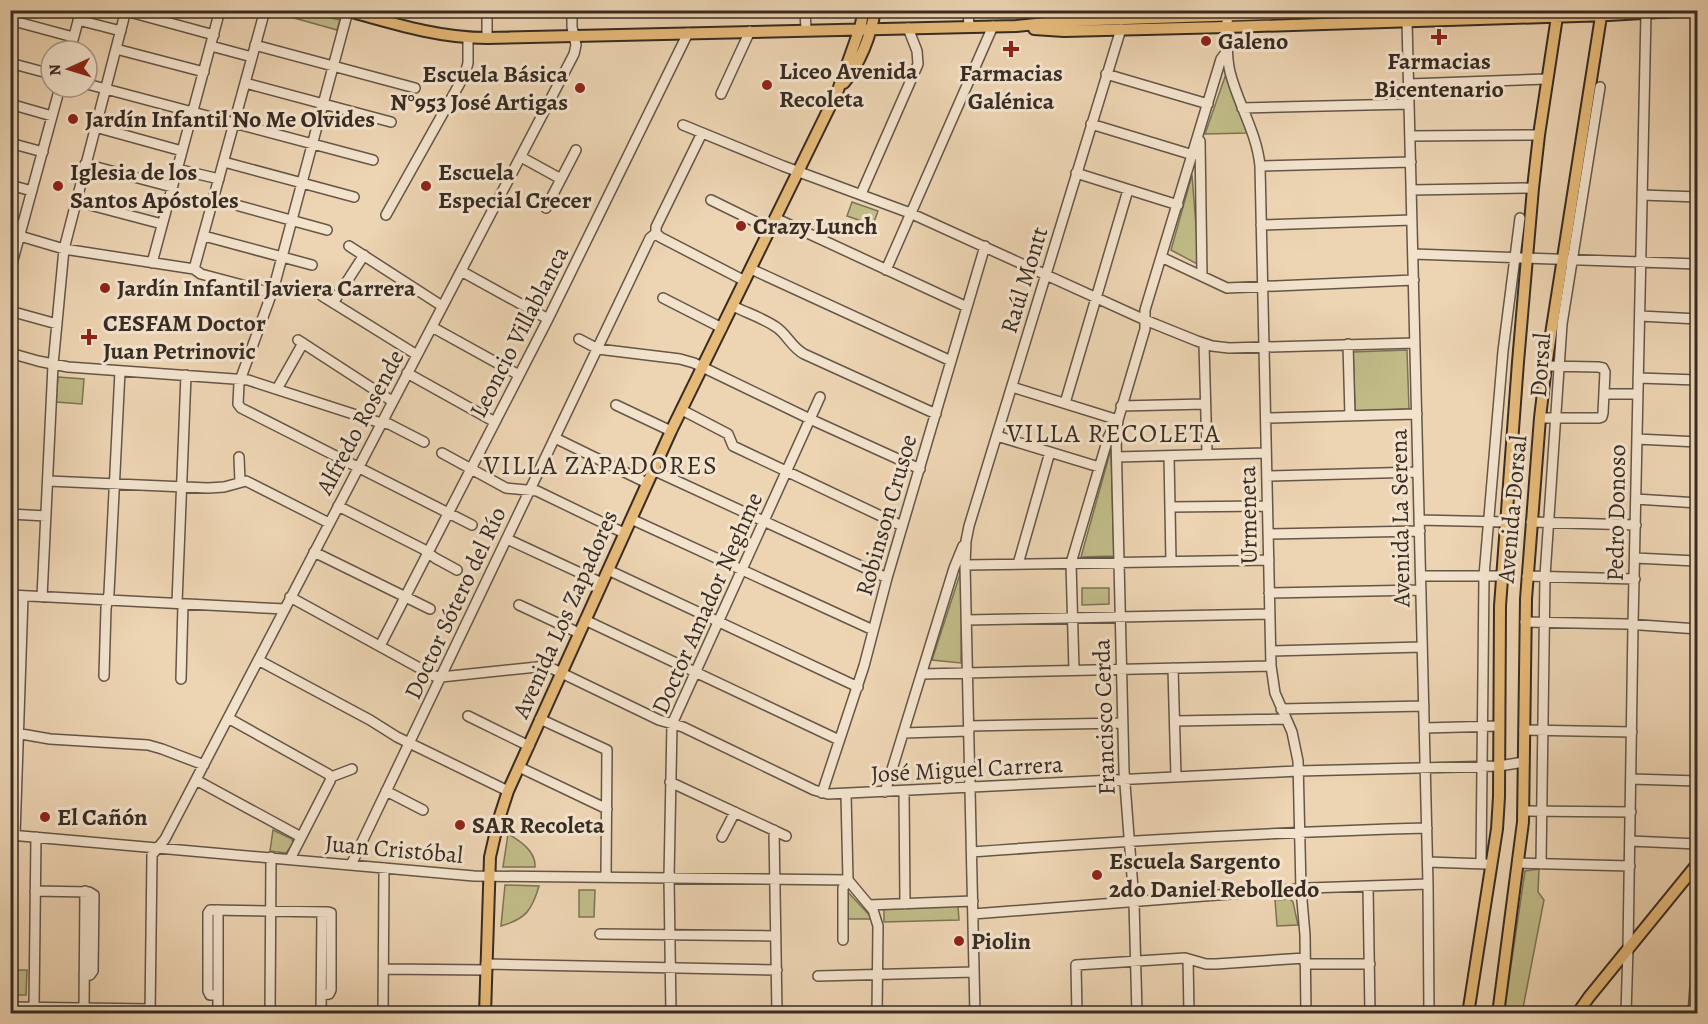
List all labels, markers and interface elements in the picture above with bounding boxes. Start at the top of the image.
place label: Galeno [1218,25,1288,57]
marker: Farmacias Bicentenario [1432,30,1446,44]
marker: Galeno [1199,34,1213,48]
north arrow [39,39,99,99]
marker: Farmacias Galénica [1004,42,1018,56]
place label: Farmacias Bicentenario [1374,45,1504,105]
place label: Liceo Avenida Recoleta [779,55,918,115]
place label: Farmacias Galénica [959,57,1063,117]
place label: Escuela Básica N°953 José Artigas [390,58,568,118]
text: N [44,63,66,77]
marker: Liceo Avenida Recoleta [760,78,774,92]
marker: Escuela Básica N°953 José Artigas [573,81,587,95]
place label: Jardín Infantil No Me Olvides [85,103,375,135]
marker: Jardín Infantil No Me Olvides [66,112,80,126]
place label: Iglesia de los Santos Apóstoles [70,156,239,216]
place label: Escuela Especial Crecer [438,156,592,216]
marker: Iglesia de los Santos Apóstoles [51,179,65,193]
marker: Escuela Especial Crecer [419,179,433,193]
place label: Crazy Lunch [753,210,878,242]
marker: Crazy Lunch [734,219,748,233]
street label: Raúl Montt [993,223,1055,337]
street label: Leoncio Villablanca [462,240,576,423]
place label: Jardín Infantil Javiera Carrera [117,272,416,304]
marker: Jardín Infantil Javiera Carrera [98,281,112,295]
place label: CESFAM Doctor Juan Petrinovic [103,307,266,367]
marker: CESFAM Doctor Juan Petrinovic [80,328,98,346]
street label: Dorsal [1522,331,1558,398]
street label: Alfredo Rosende [308,344,412,501]
district label: VILLA RECOLETA [1006,416,1221,451]
street label: Avenida La Serena [1382,428,1418,608]
street label: Robinson Crusoe [848,431,924,599]
street label: Avenida Dorsal [1490,434,1534,585]
street label: Pedro Donoso [1599,444,1633,582]
district label: VILLA ZAPADORES [483,448,718,483]
street label: Urmeneta [1231,465,1265,565]
street label: Doctor Amador Neghme [644,487,770,719]
street label: Doctor Sótero del Río [396,502,514,704]
street label: Avenida Los Zapadores [504,505,625,724]
street label: Francisco Cerda [1085,637,1123,796]
street label: José Miguel Carrera [870,748,1065,790]
place label: El Cañón [57,801,148,833]
place label: SAR Recoleta [472,809,605,841]
marker: El Cañón [38,810,52,824]
marker: SAR Recoleta [453,818,467,832]
street label: Juan Cristóbal [324,827,464,871]
place label: Escuela Sargento 2do Daniel Rebolledo [1109,845,1319,905]
marker: Escuela Sargento 2do Daniel Rebolledo [1090,868,1104,882]
place label: Piolin [971,925,1032,957]
marker: Piolin [952,934,966,948]

